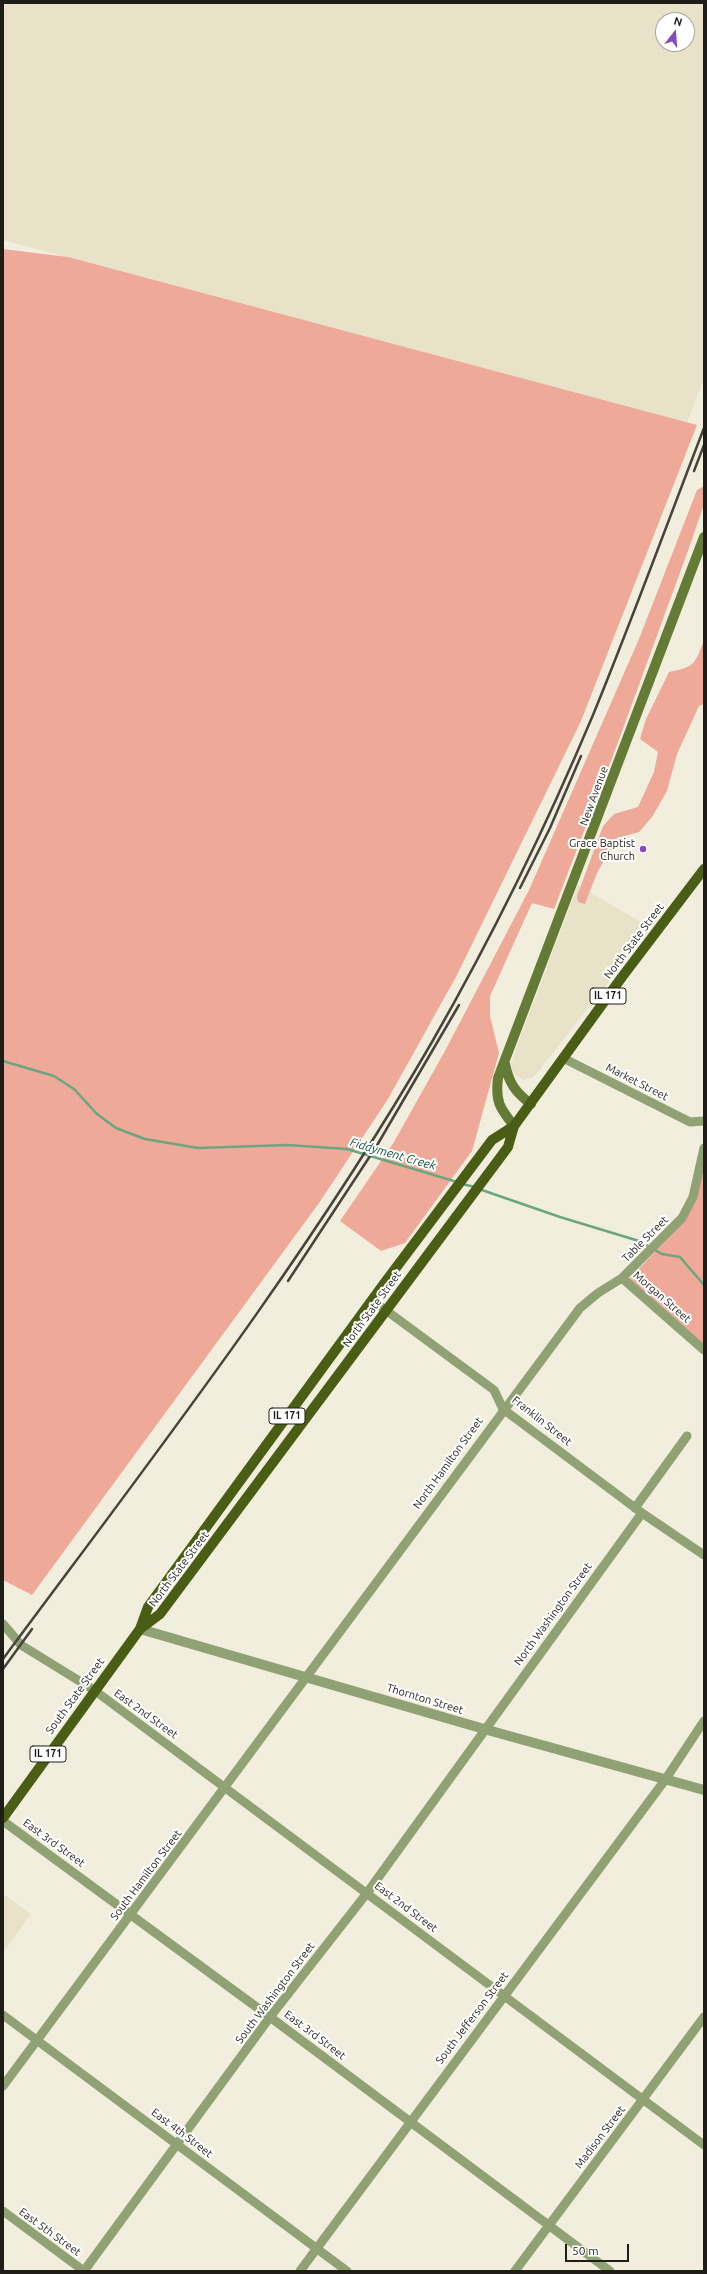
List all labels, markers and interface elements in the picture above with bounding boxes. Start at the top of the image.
north arrow [655,12,695,52]
text: N [673,15,684,28]
street label: New Avenue [577,765,611,827]
place label: Grace Baptist Church [569,836,635,862]
marker: Grace Baptist Church [638,844,648,854]
street label: North State Street [601,901,667,981]
road number: IL 171 [590,988,626,1004]
street label: Market Street [604,1061,670,1103]
water label: Fiddyment Creek [348,1135,438,1173]
street label: Table Street [619,1213,671,1265]
street label: North State Street [340,1268,404,1350]
street label: Morgan Street [631,1269,693,1325]
street label: Franklin Street [509,1394,575,1448]
road number: IL 171 [269,1408,305,1424]
street label: North Hamilton Street [410,1415,486,1511]
street label: North State Street [146,1529,212,1609]
street label: North Washington Street [511,1560,595,1668]
street label: South State Street [43,1655,107,1737]
street label: Thornton Street [385,1681,465,1717]
street label: East 2nd Street [112,1686,180,1742]
road number: IL 171 [30,1746,66,1762]
street label: East 3rd Street [20,1816,88,1870]
street label: South Hamilton Street [108,1827,184,1923]
street label: East 2nd Street [372,1879,440,1935]
street label: South Washington Street [232,1940,318,2046]
street label: South Jefferson Street [433,1969,511,2067]
street label: East 3rd Street [282,2008,348,2062]
street label: Madison Street [572,2103,628,2171]
street label: East 4th Street [149,2106,215,2160]
street label: East 5th Street [16,2205,84,2259]
scale bar [567,2236,631,2262]
text: 50 m [572,2244,599,2257]

